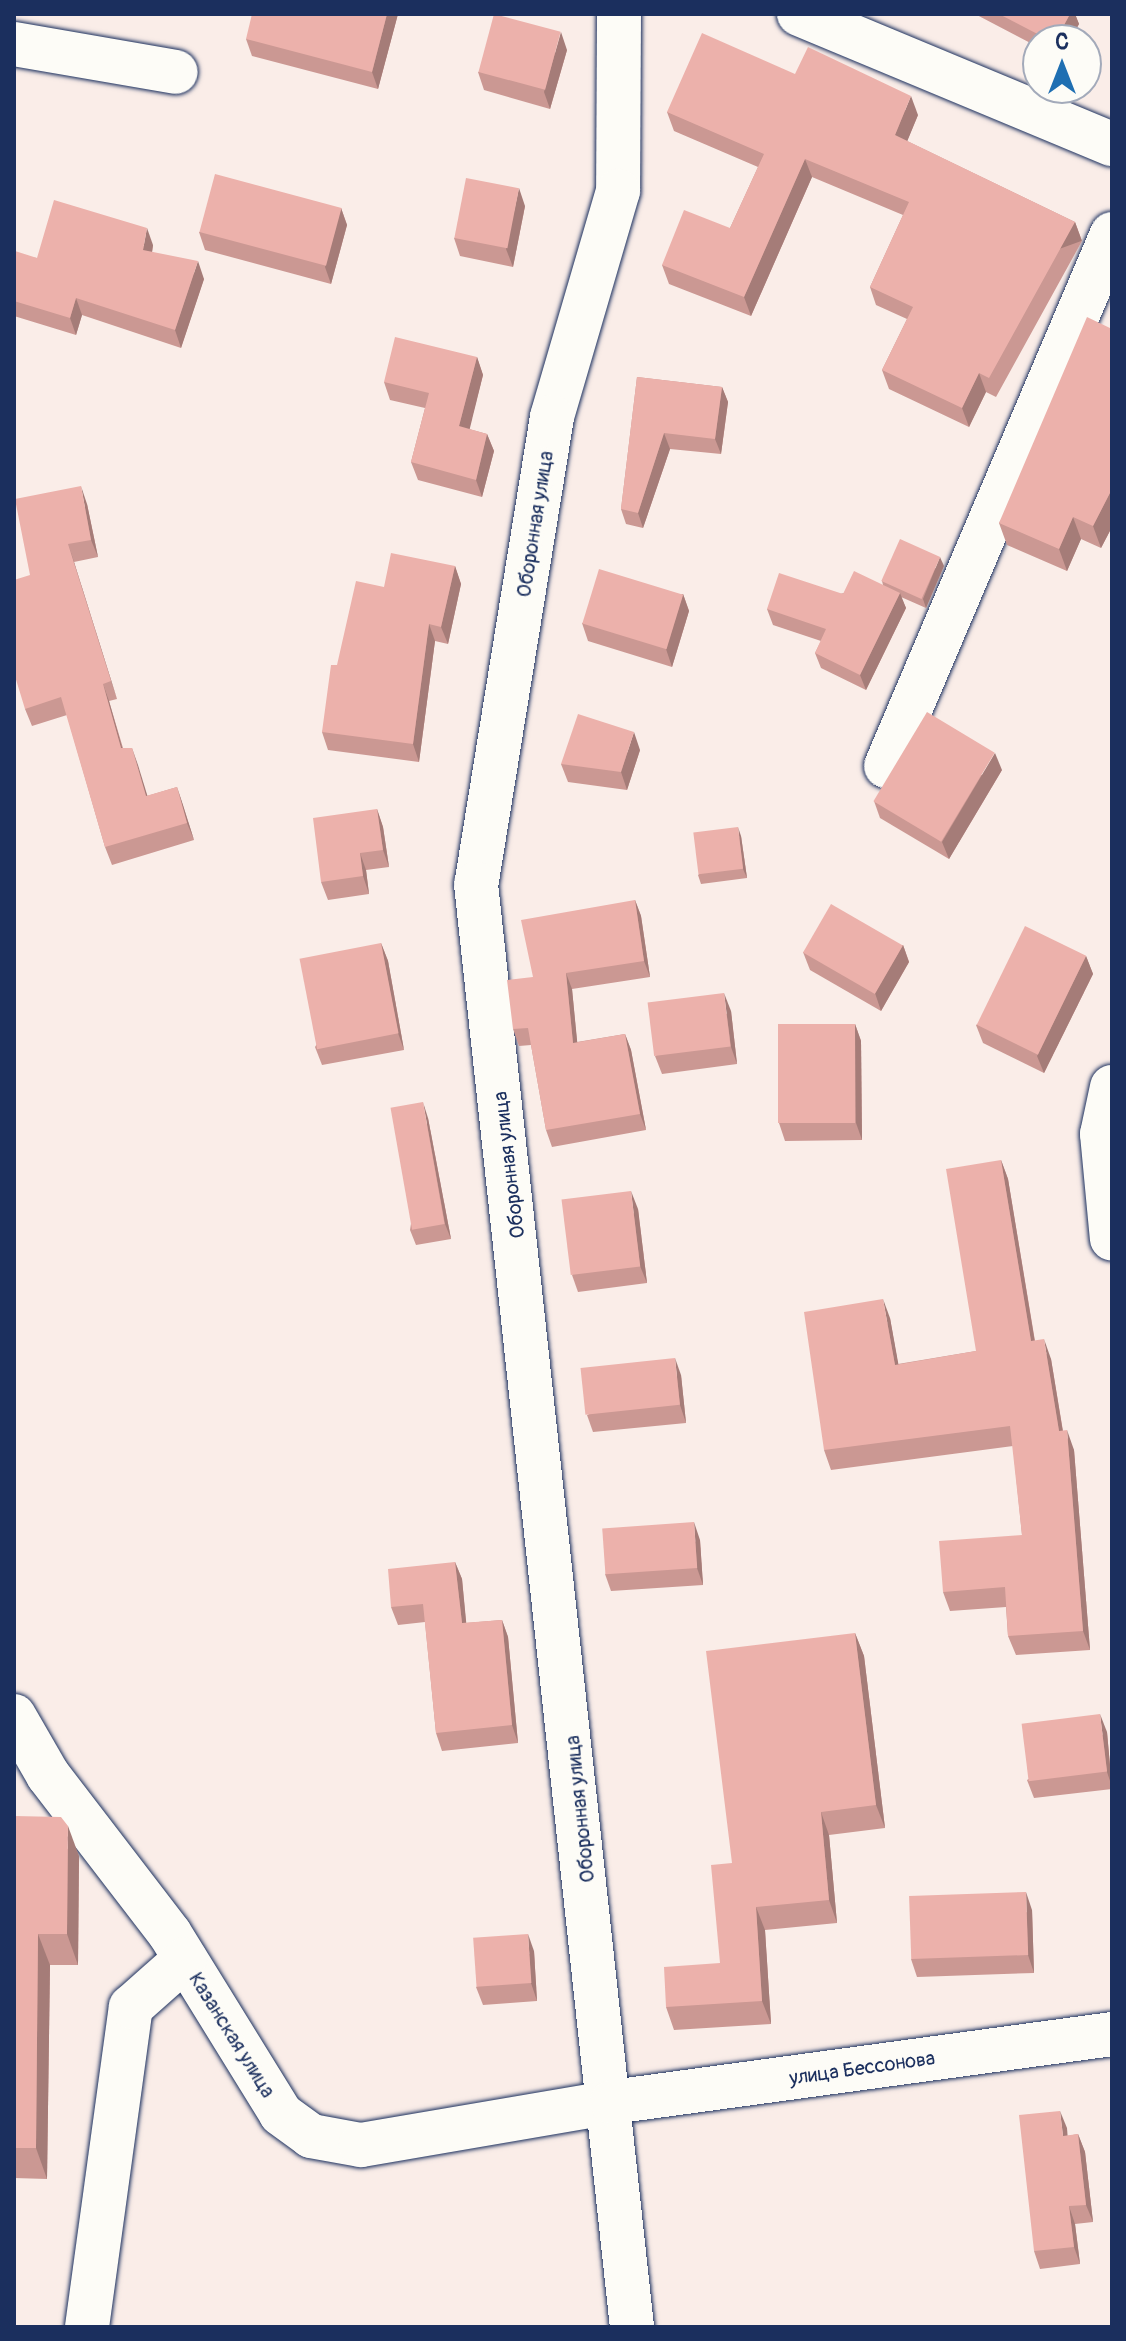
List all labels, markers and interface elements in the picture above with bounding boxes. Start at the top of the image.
north arrow [1022,24,1102,104]
text: С [1055,28,1069,56]
street label: Оборонная улица [512,449,558,599]
street label: Оборонная улица [488,1090,530,1240]
street label: Оборонная улица [560,1734,600,1884]
street label: Казанская улица [184,1968,280,2102]
street label: улица Бессонова [788,2046,936,2090]

